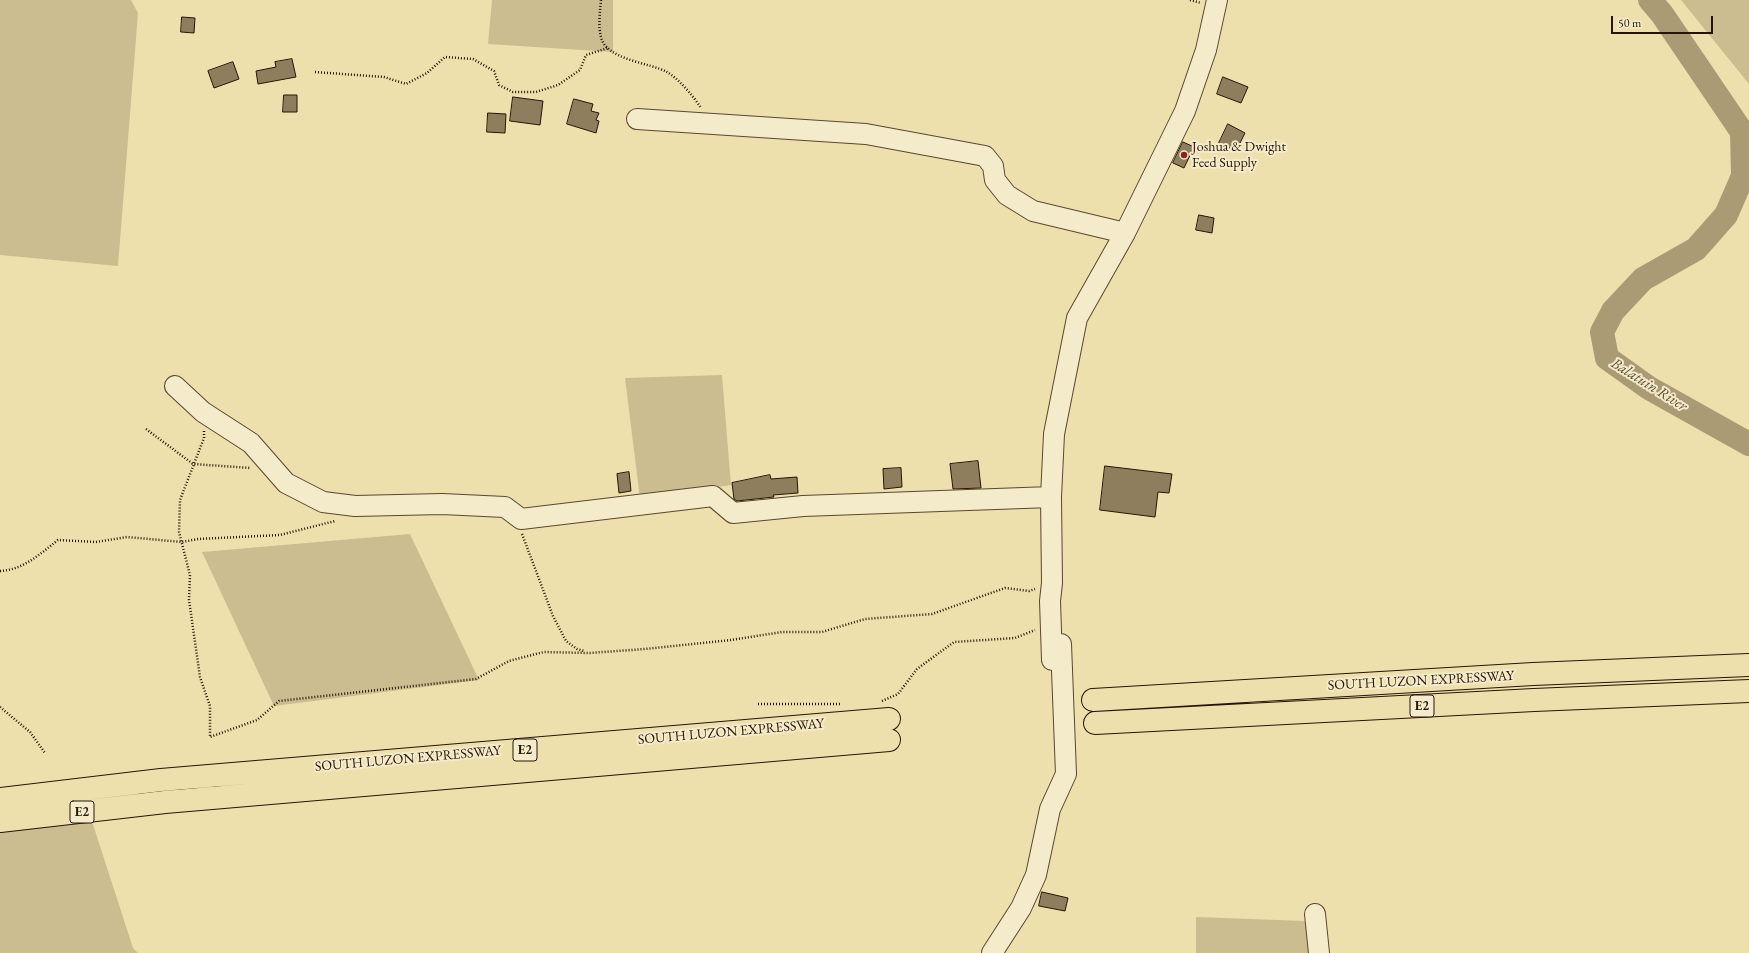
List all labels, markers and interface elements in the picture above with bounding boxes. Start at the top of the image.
scale bar [1613,8,1715,34]
text: 50 m [1618,15,1641,31]
place label: Joshua & Dwight Feed Supply [1192,139,1286,172]
marker: Joshua & Dwight Feed Supply [1179,150,1189,160]
water label: Balatuin River [1608,355,1690,415]
street label: SOUTH LUZON EXPRESSWAY [1327,668,1515,694]
road number: E2 [1410,695,1434,717]
street label: SOUTH LUZON EXPRESSWAY [637,715,825,749]
road number: E2 [513,739,537,761]
street label: SOUTH LUZON EXPRESSWAY [314,742,502,776]
road number: E2 [70,801,94,823]

